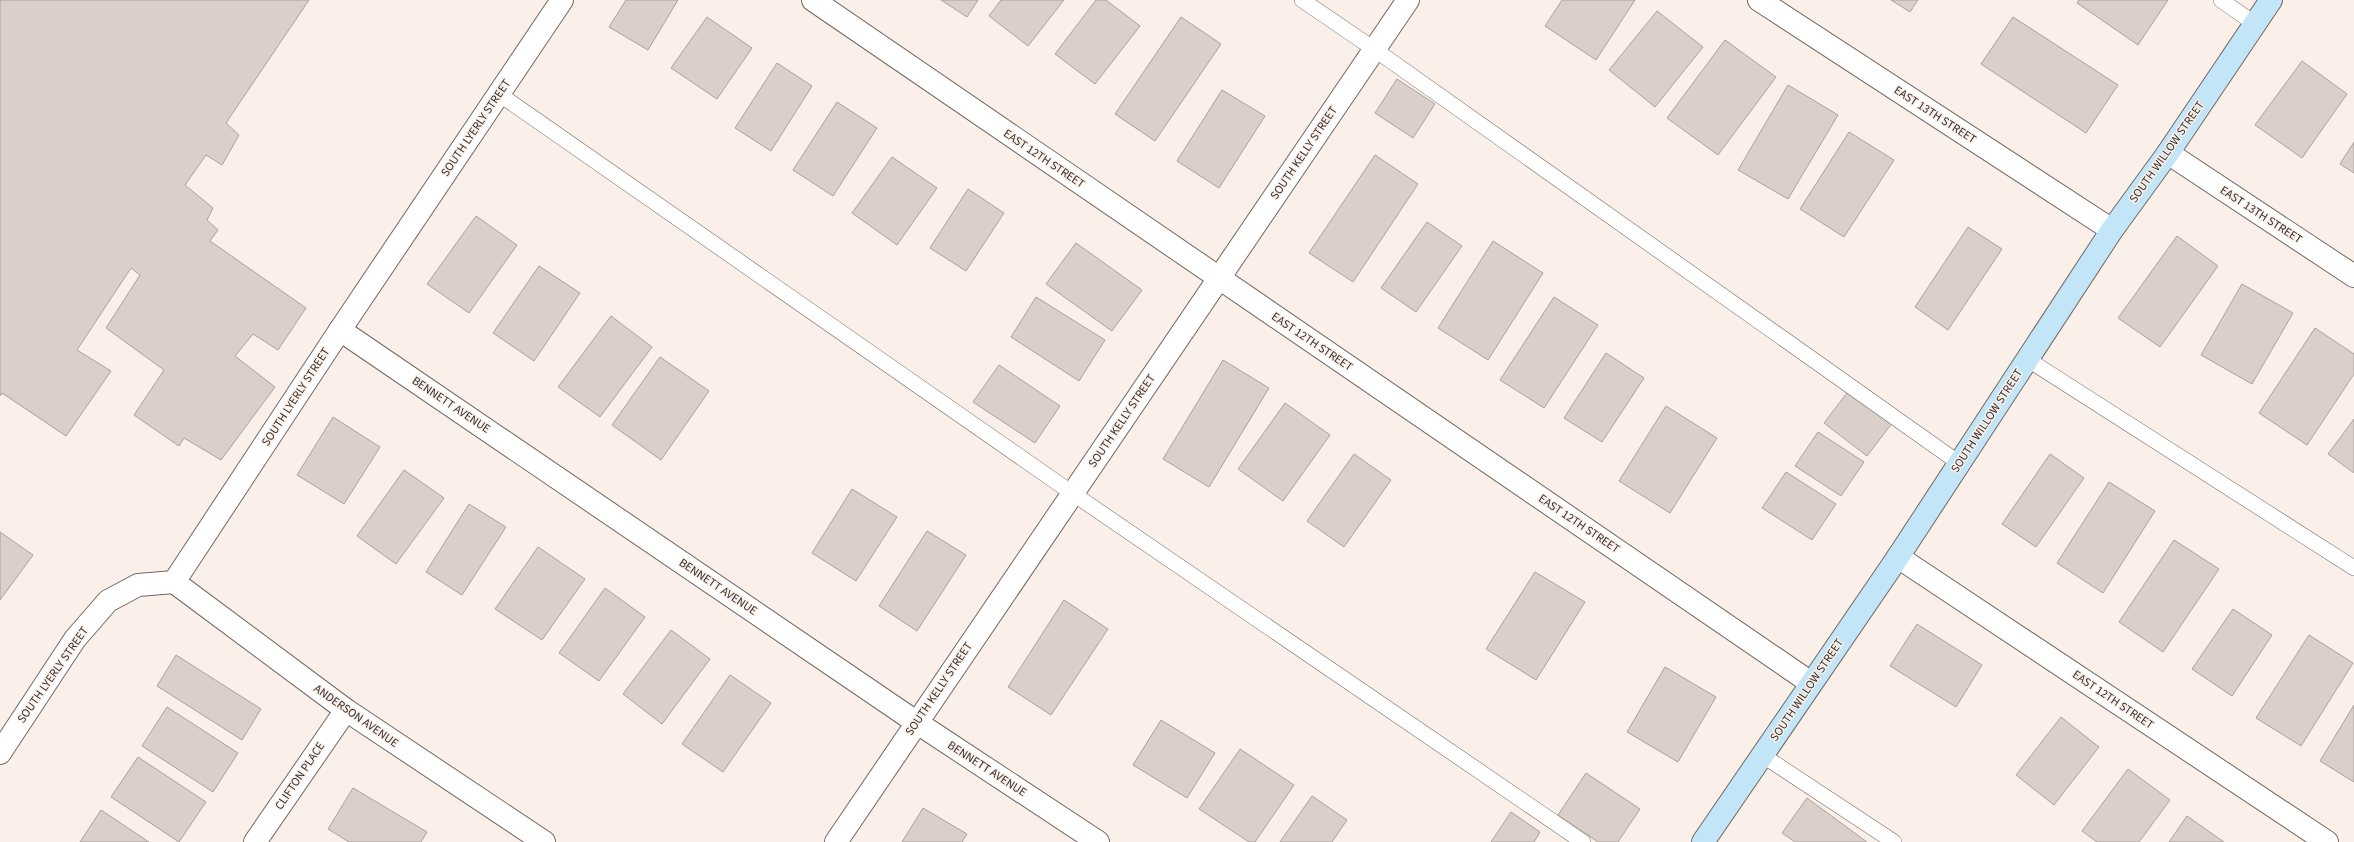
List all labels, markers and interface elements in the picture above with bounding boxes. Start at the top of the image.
street label: SOUTH LYERLY STREET [437,75,515,180]
street label: EAST 13TH STREET [1891,82,1980,148]
street label: SOUTH WILLOW STREET [2125,97,2209,206]
street label: SOUTH KELLY STREET [1266,102,1342,203]
street label: EAST 12TH STREET [1000,125,1089,193]
street label: EAST 13TH STREET [2217,182,2306,248]
street label: EAST 12TH STREET [1268,308,1357,376]
street label: SOUTH LYERLY STREET [258,344,335,449]
street label: SOUTH WILLOW STREET [1947,365,2027,476]
street label: SOUTH KELLY STREET [1084,370,1160,471]
street label: BENNETT AVENUE [408,372,494,438]
street label: EAST 12TH STREET [1535,490,1624,558]
street label: BENNETT AVENUE [675,554,761,620]
street label: SOUTH LYERLY STREET [13,623,93,727]
street label: SOUTH WILLOW STREET [1766,635,1848,745]
street label: SOUTH KELLY STREET [901,638,977,739]
street label: EAST 12TH STREET [2069,666,2158,734]
street label: ANDERSON AVENUE [310,680,402,752]
street label: BENNETT AVENUE [944,737,1030,801]
street label: CLIFTON PLACE [271,739,329,813]

